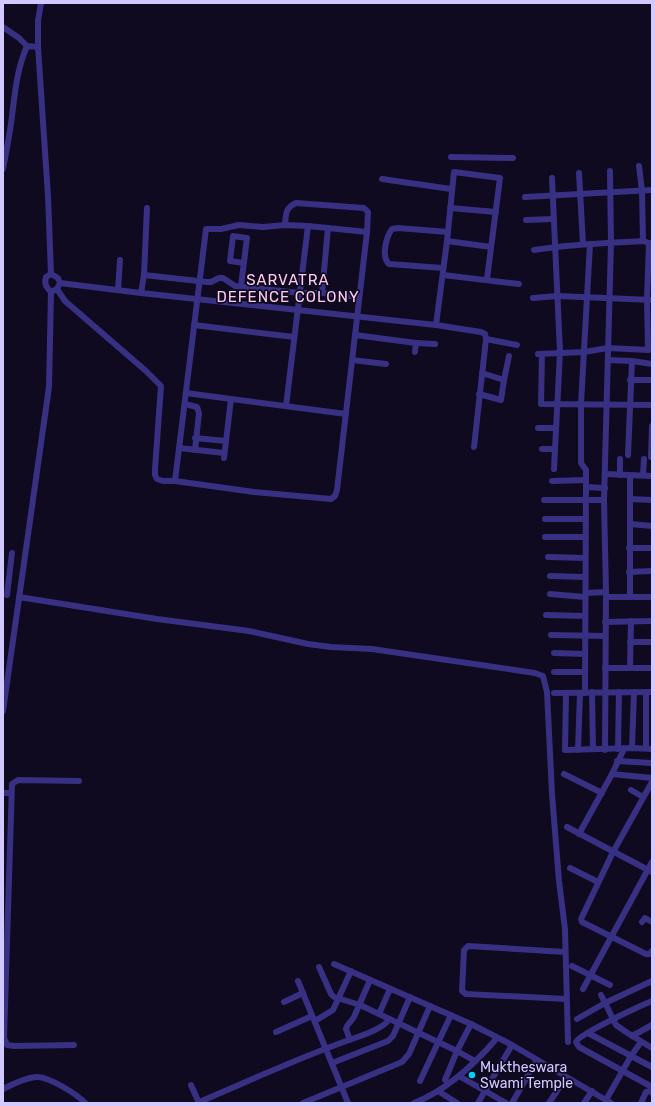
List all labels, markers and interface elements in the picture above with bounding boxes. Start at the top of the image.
district label: SARVATRA DEFENCE COLONY [216,271,360,306]
place label: Muktheswara Swami Temple [480,1059,573,1092]
marker: Muktheswara Swami Temple [467,1070,477,1080]

